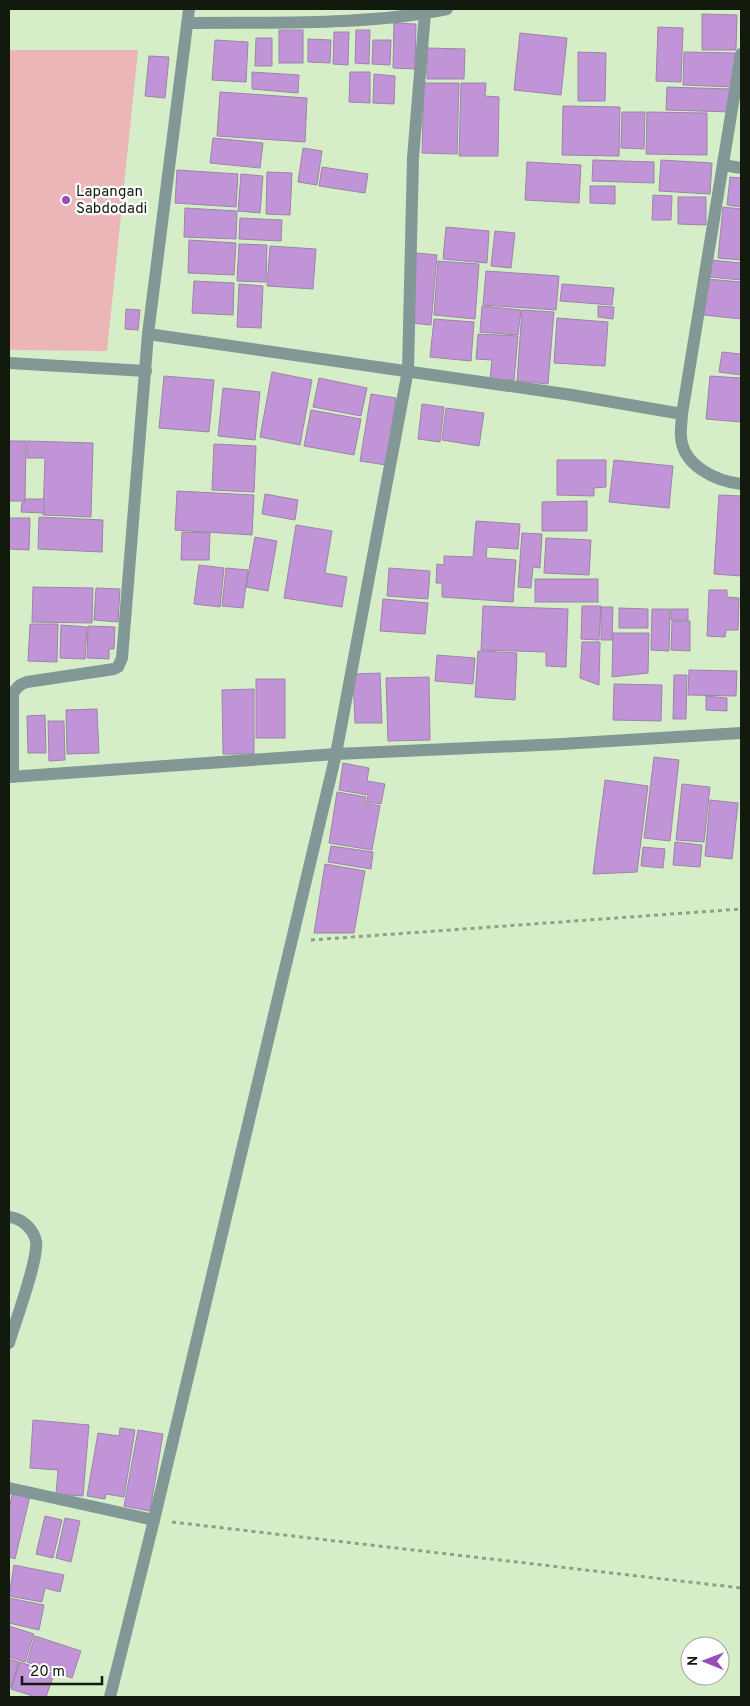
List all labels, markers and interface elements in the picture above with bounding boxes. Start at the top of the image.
place label: Lapangan Sabdodadi [76,183,147,219]
marker: Lapangan Sabdodadi [60,194,72,206]
north arrow [680,1636,730,1686]
scale bar [22,1654,102,1686]
text: N [685,1656,702,1666]
text: 20 m [30,1663,65,1682]

